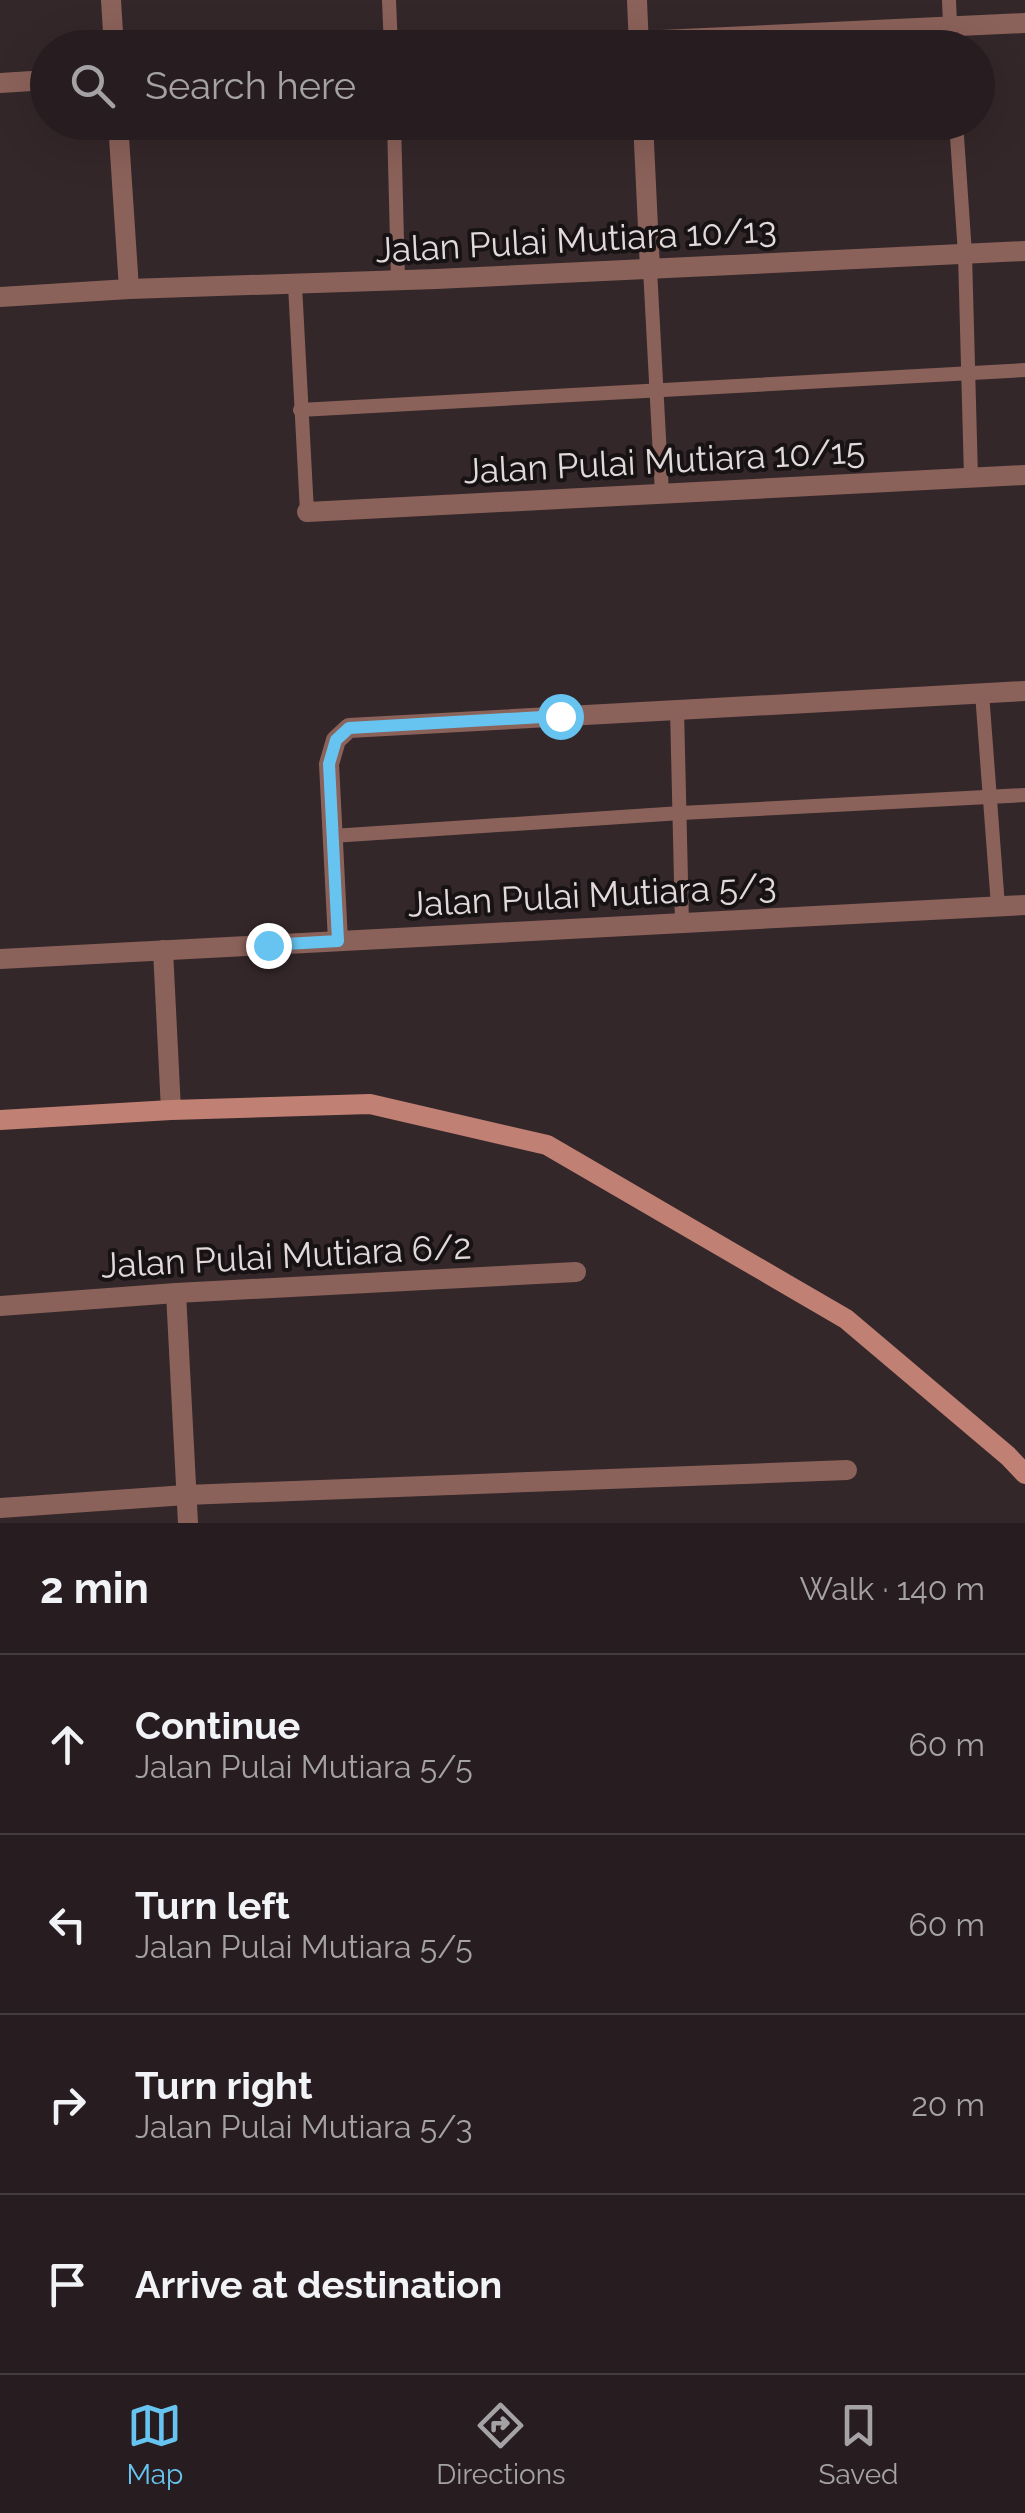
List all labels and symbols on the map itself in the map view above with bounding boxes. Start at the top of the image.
street label: Jalan Pulai Mutiara 10/13 [374,209,778,270]
street label: Jalan Pulai Mutiara 10/15 [462,430,866,491]
route start [538,694,584,740]
street label: Jalan Pulai Mutiara 5/3 [407,864,777,925]
route end [246,923,292,969]
street label: Jalan Pulai Mutiara 6/2 [100,1225,472,1286]

